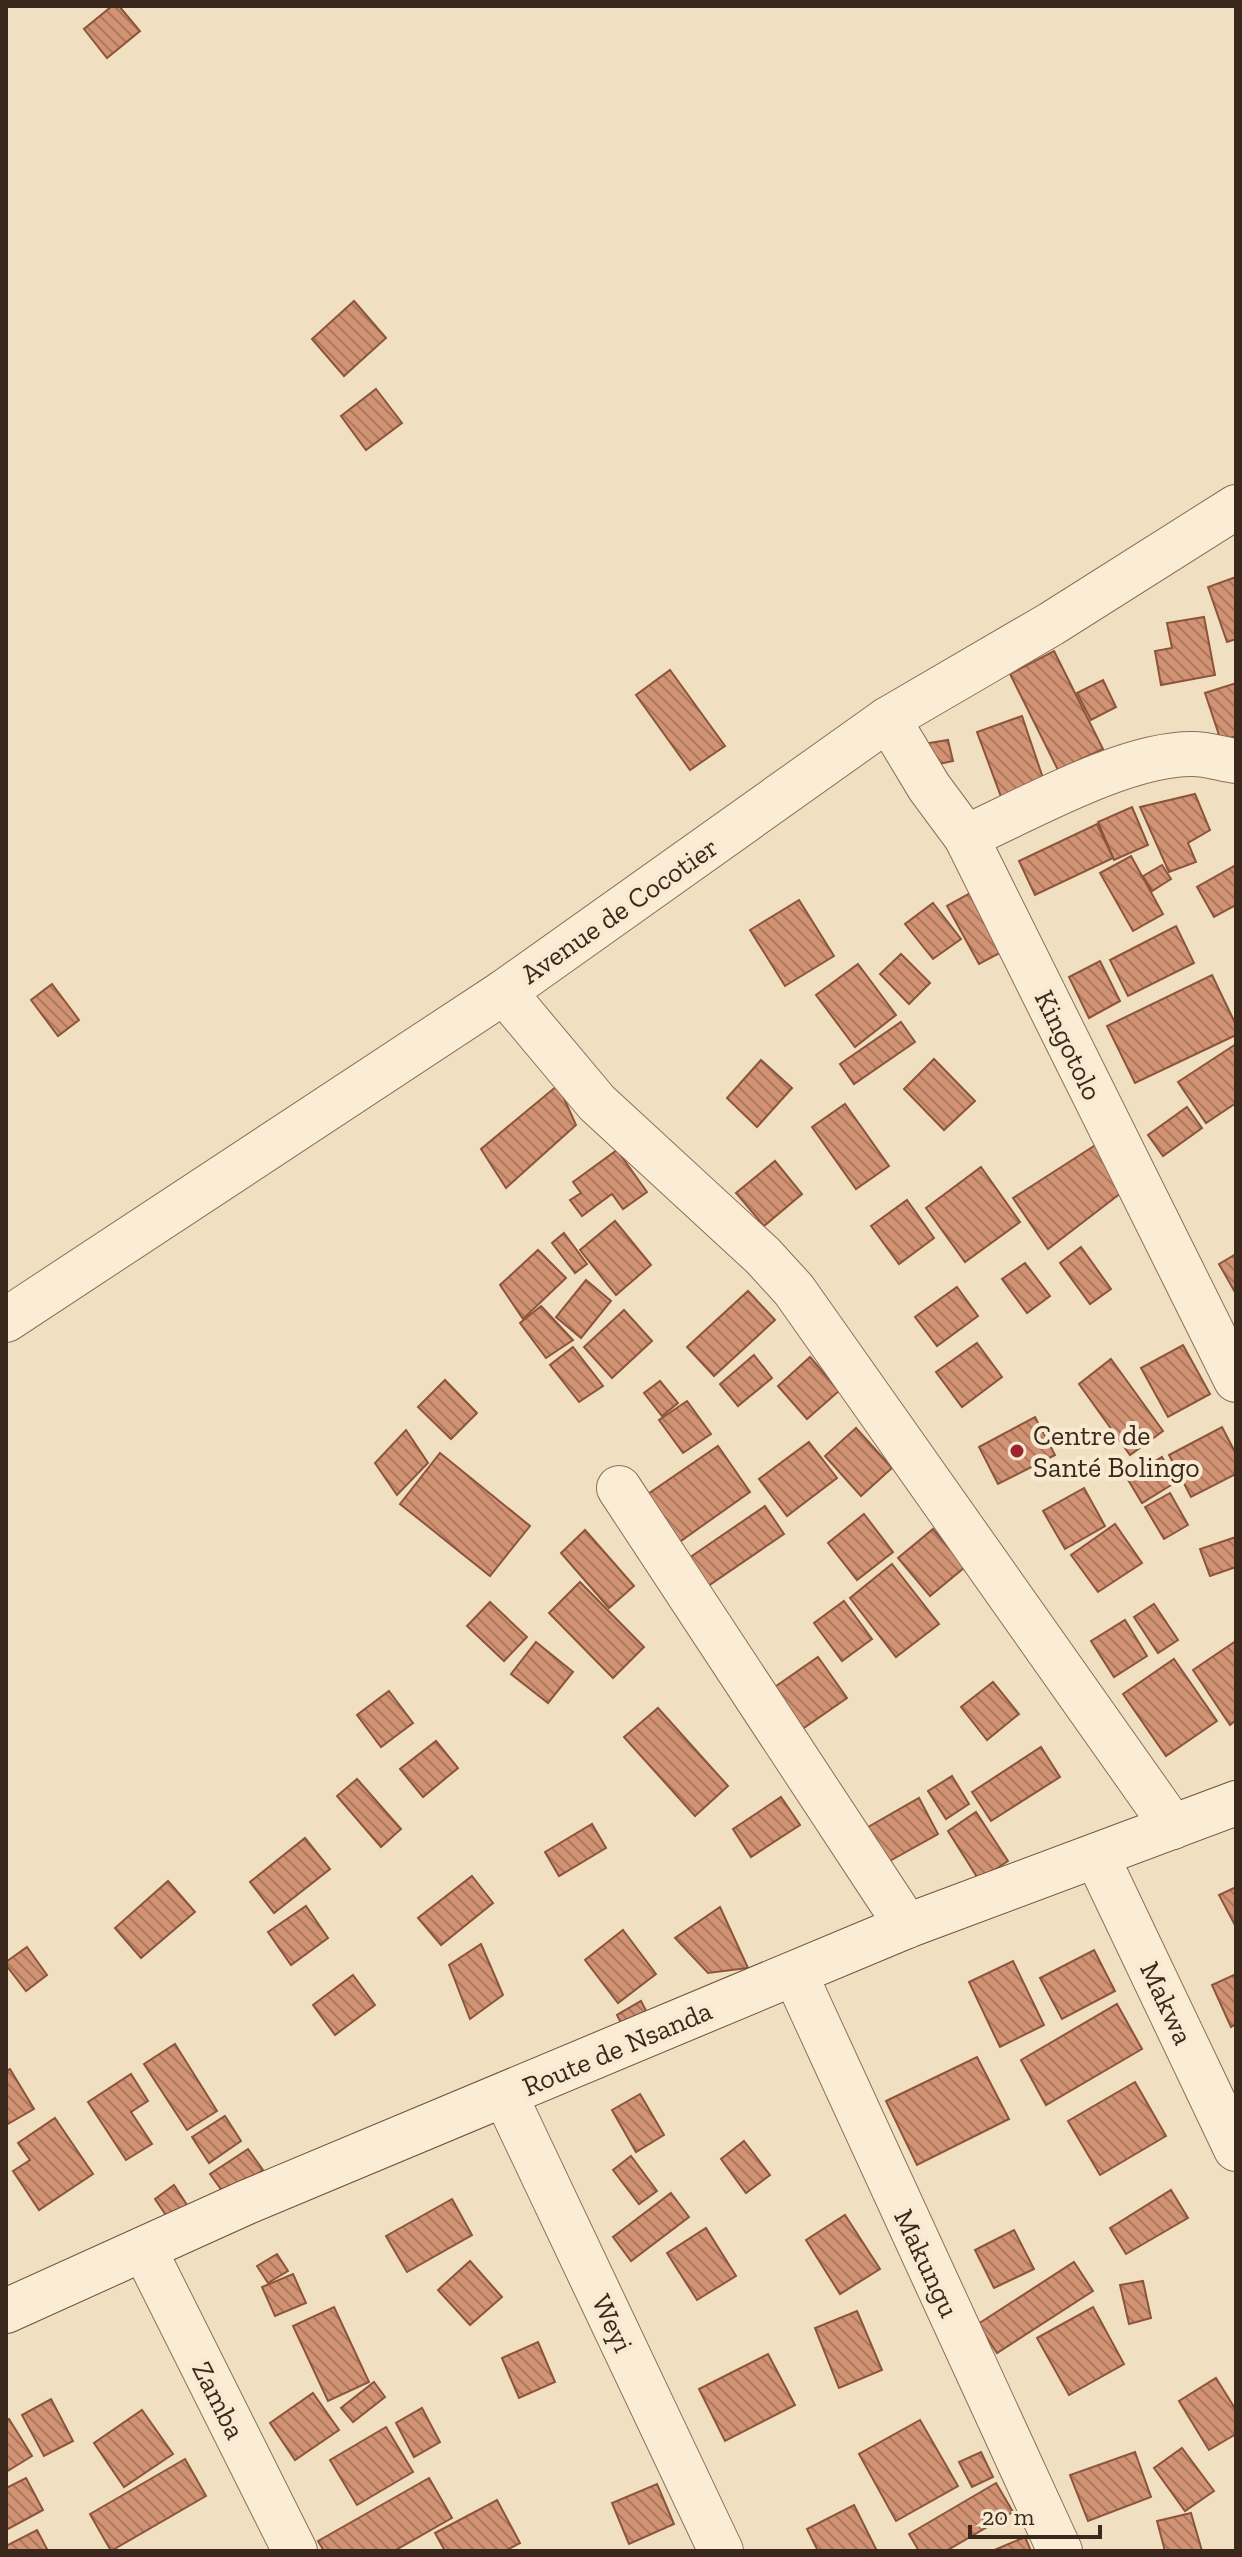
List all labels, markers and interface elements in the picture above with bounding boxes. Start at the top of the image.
street label: Avenue de Cocotier [514,830,724,991]
street label: Kingotolo [1028,985,1109,1106]
place label: Centre de Santé Bolingo [1033,1419,1200,1484]
marker: Centre de Santé Bolingo [1008,1442,1026,1460]
street label: Makwa [1133,1957,1200,2050]
street label: Route de Nsanda [518,1994,717,2103]
street label: Makungu [887,2204,966,2323]
street label: Weyi [585,2289,640,2357]
street label: Zamba [185,2356,252,2445]
scale bar [970,2489,1100,2539]
text: 20 m [982,2502,1035,2531]

